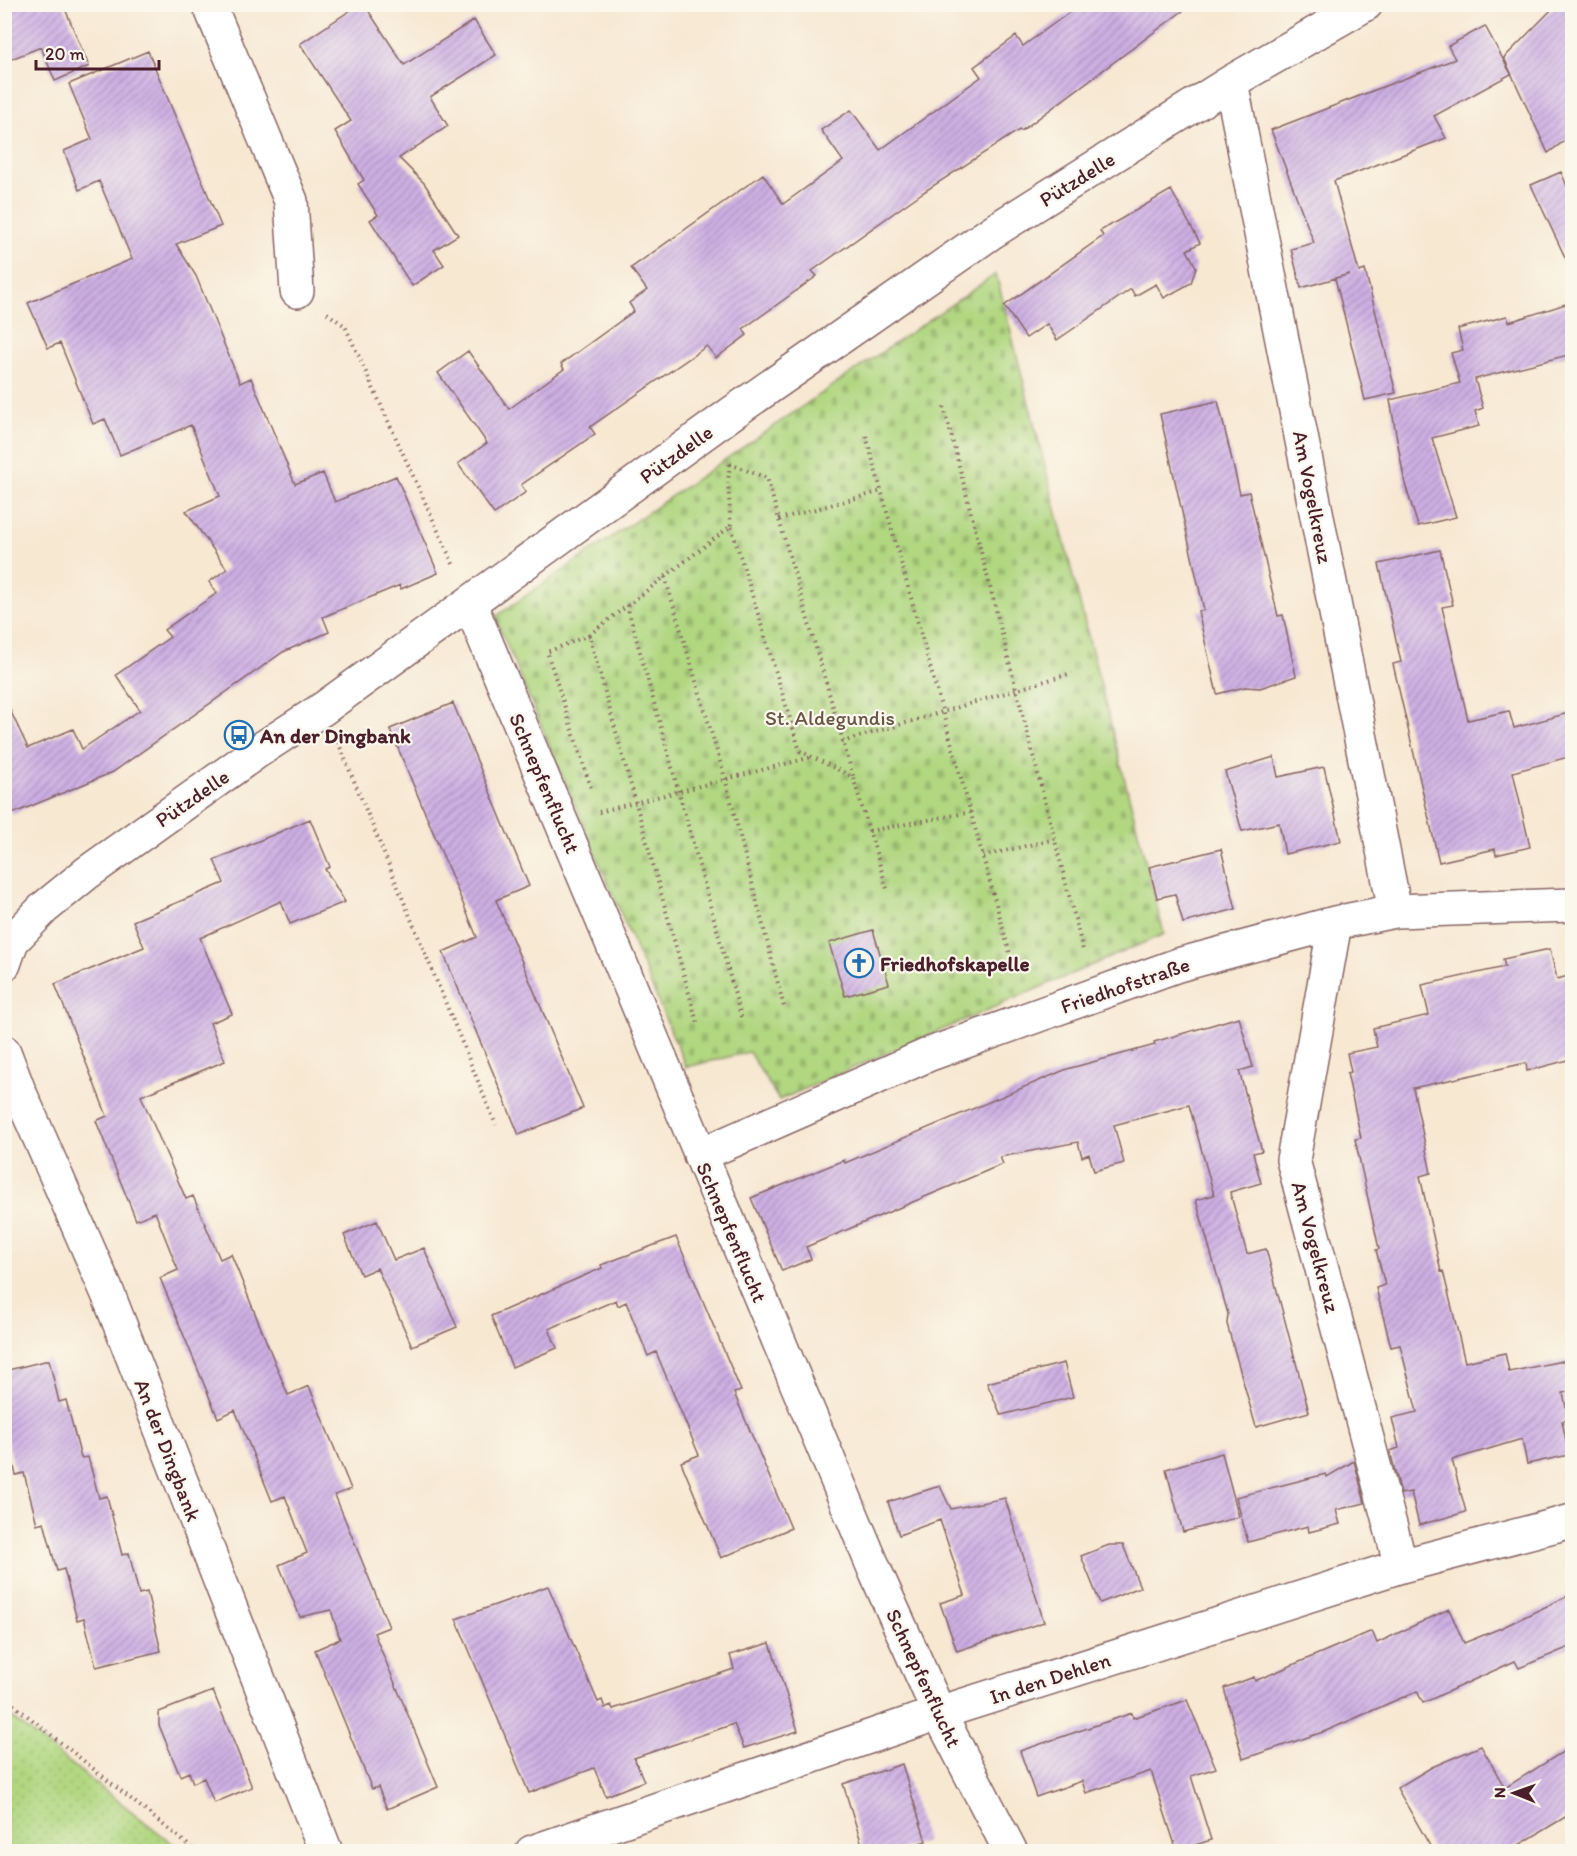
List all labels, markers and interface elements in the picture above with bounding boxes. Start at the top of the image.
scale bar [36,33,159,71]
text: 20 m [45,43,85,65]
street label: Pützdelle [1035,146,1119,212]
street label: Pützdelle [635,419,717,489]
street label: Am Vogelkreuz [1288,428,1338,566]
park label: St. Aldegundis [765,705,895,730]
street label: Schnepfenflucht [504,709,586,857]
bus stop icon: An der Dingbank [223,719,255,751]
place label: An der Dingbank [259,723,411,749]
street label: Pützdelle [150,764,234,832]
church icon: Friedhofskapelle [843,947,875,979]
place label: Friedhofskapelle [880,951,1030,977]
street label: Friedhofstraße [1057,951,1193,1019]
street label: Schnepfenflucht [691,1158,773,1306]
street label: Am Vogelkreuz [1286,1179,1346,1316]
street label: An der Dingbank [129,1375,207,1525]
street label: Schnepfenflucht [881,1605,967,1751]
street label: In den Dehlen [986,1647,1114,1709]
north arrow [1484,1763,1544,1823]
text: N [1490,1787,1509,1798]

